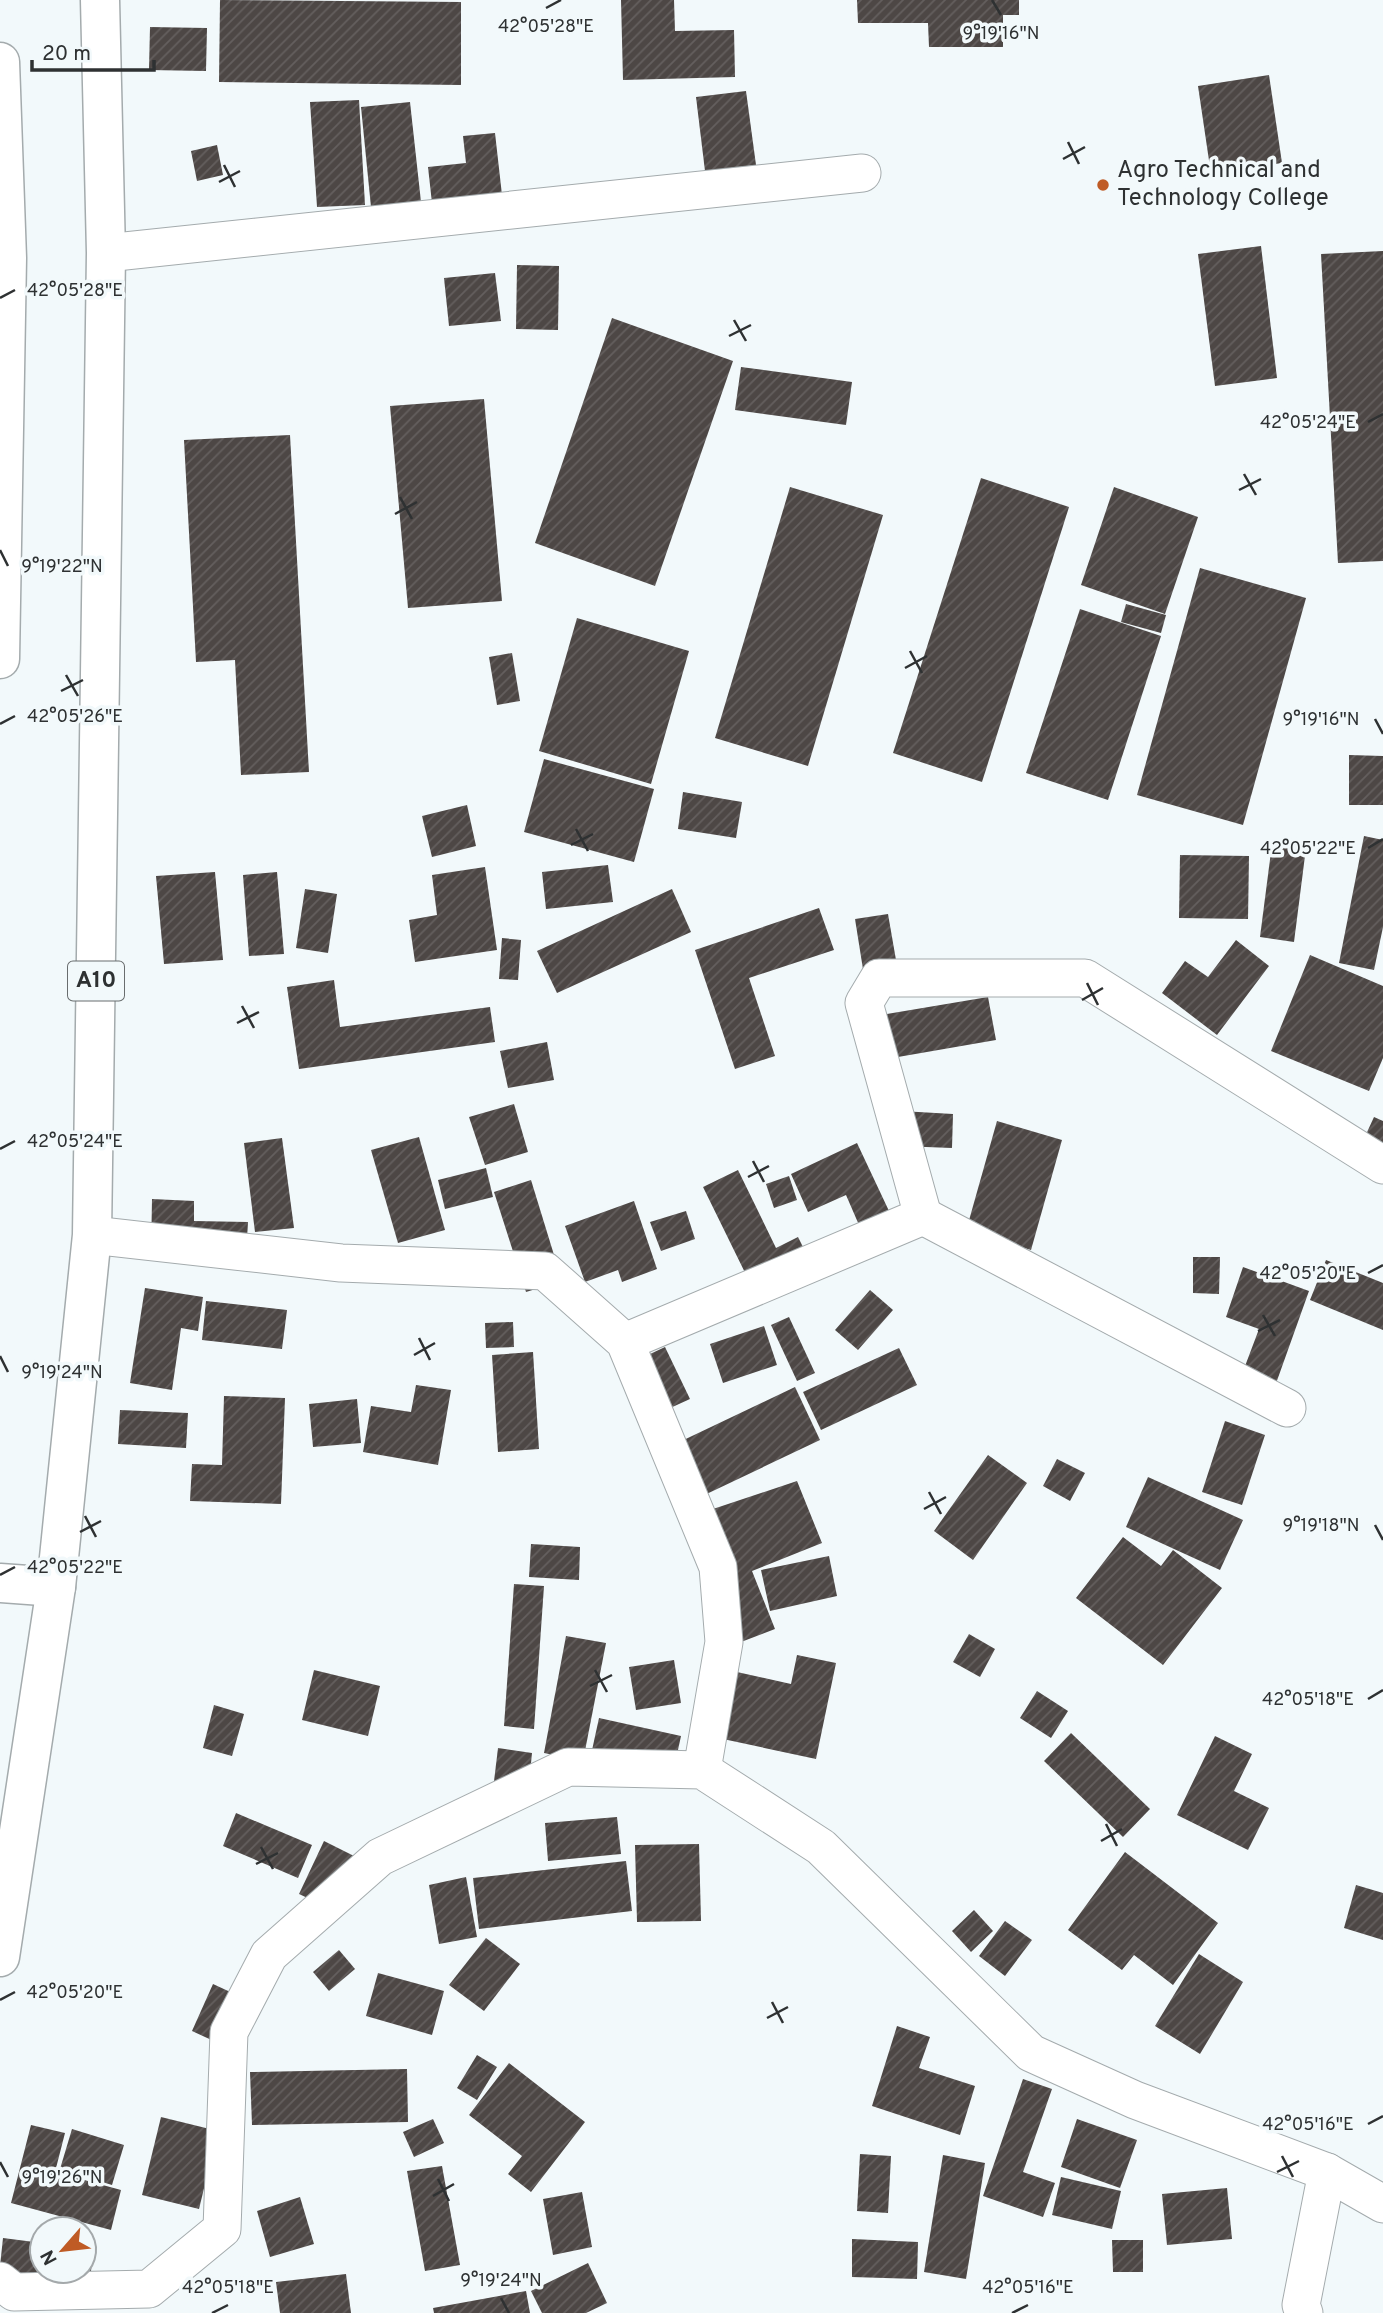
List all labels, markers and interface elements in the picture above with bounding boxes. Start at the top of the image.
text: 42°05'28"E [498,16,594,39]
text: 9°19'16"N [963,23,1039,46]
scale bar [32,28,154,72]
text: 20 m [42,41,91,68]
place label: Agro Technical and Technology College [1117,156,1329,214]
marker: Agro Technical and Technology College [1095,177,1111,193]
text: 42°05'28"E [27,280,123,303]
text: 42°05'24"E [1260,412,1356,435]
text: 9°19'22"N [21,556,103,579]
text: 42°05'26"E [27,706,123,729]
text: 9°19'16"N [1283,709,1359,732]
text: 42°05'22"E [1260,838,1356,861]
road number: A10 [68,962,124,1000]
text: 42°05'24"E [27,1131,123,1154]
text: 42°05'20"E [1260,1263,1356,1286]
text: 9°19'24"N [21,1362,103,1385]
text: 9°19'18"N [1282,1515,1360,1538]
text: 42°05'22"E [27,1557,123,1580]
text: 42°05'18"E [1262,1689,1354,1712]
text: 42°05'20"E [27,1982,123,2005]
text: 42°05'16"E [1262,2114,1354,2137]
text: 9°19'26"N [21,2167,103,2190]
north arrow [28,2215,98,2285]
text: N [36,2245,64,2269]
text: 9°19'24"N [460,2270,542,2293]
text: 42°05'18"E [182,2277,274,2300]
text: 42°05'16"E [982,2277,1074,2300]

